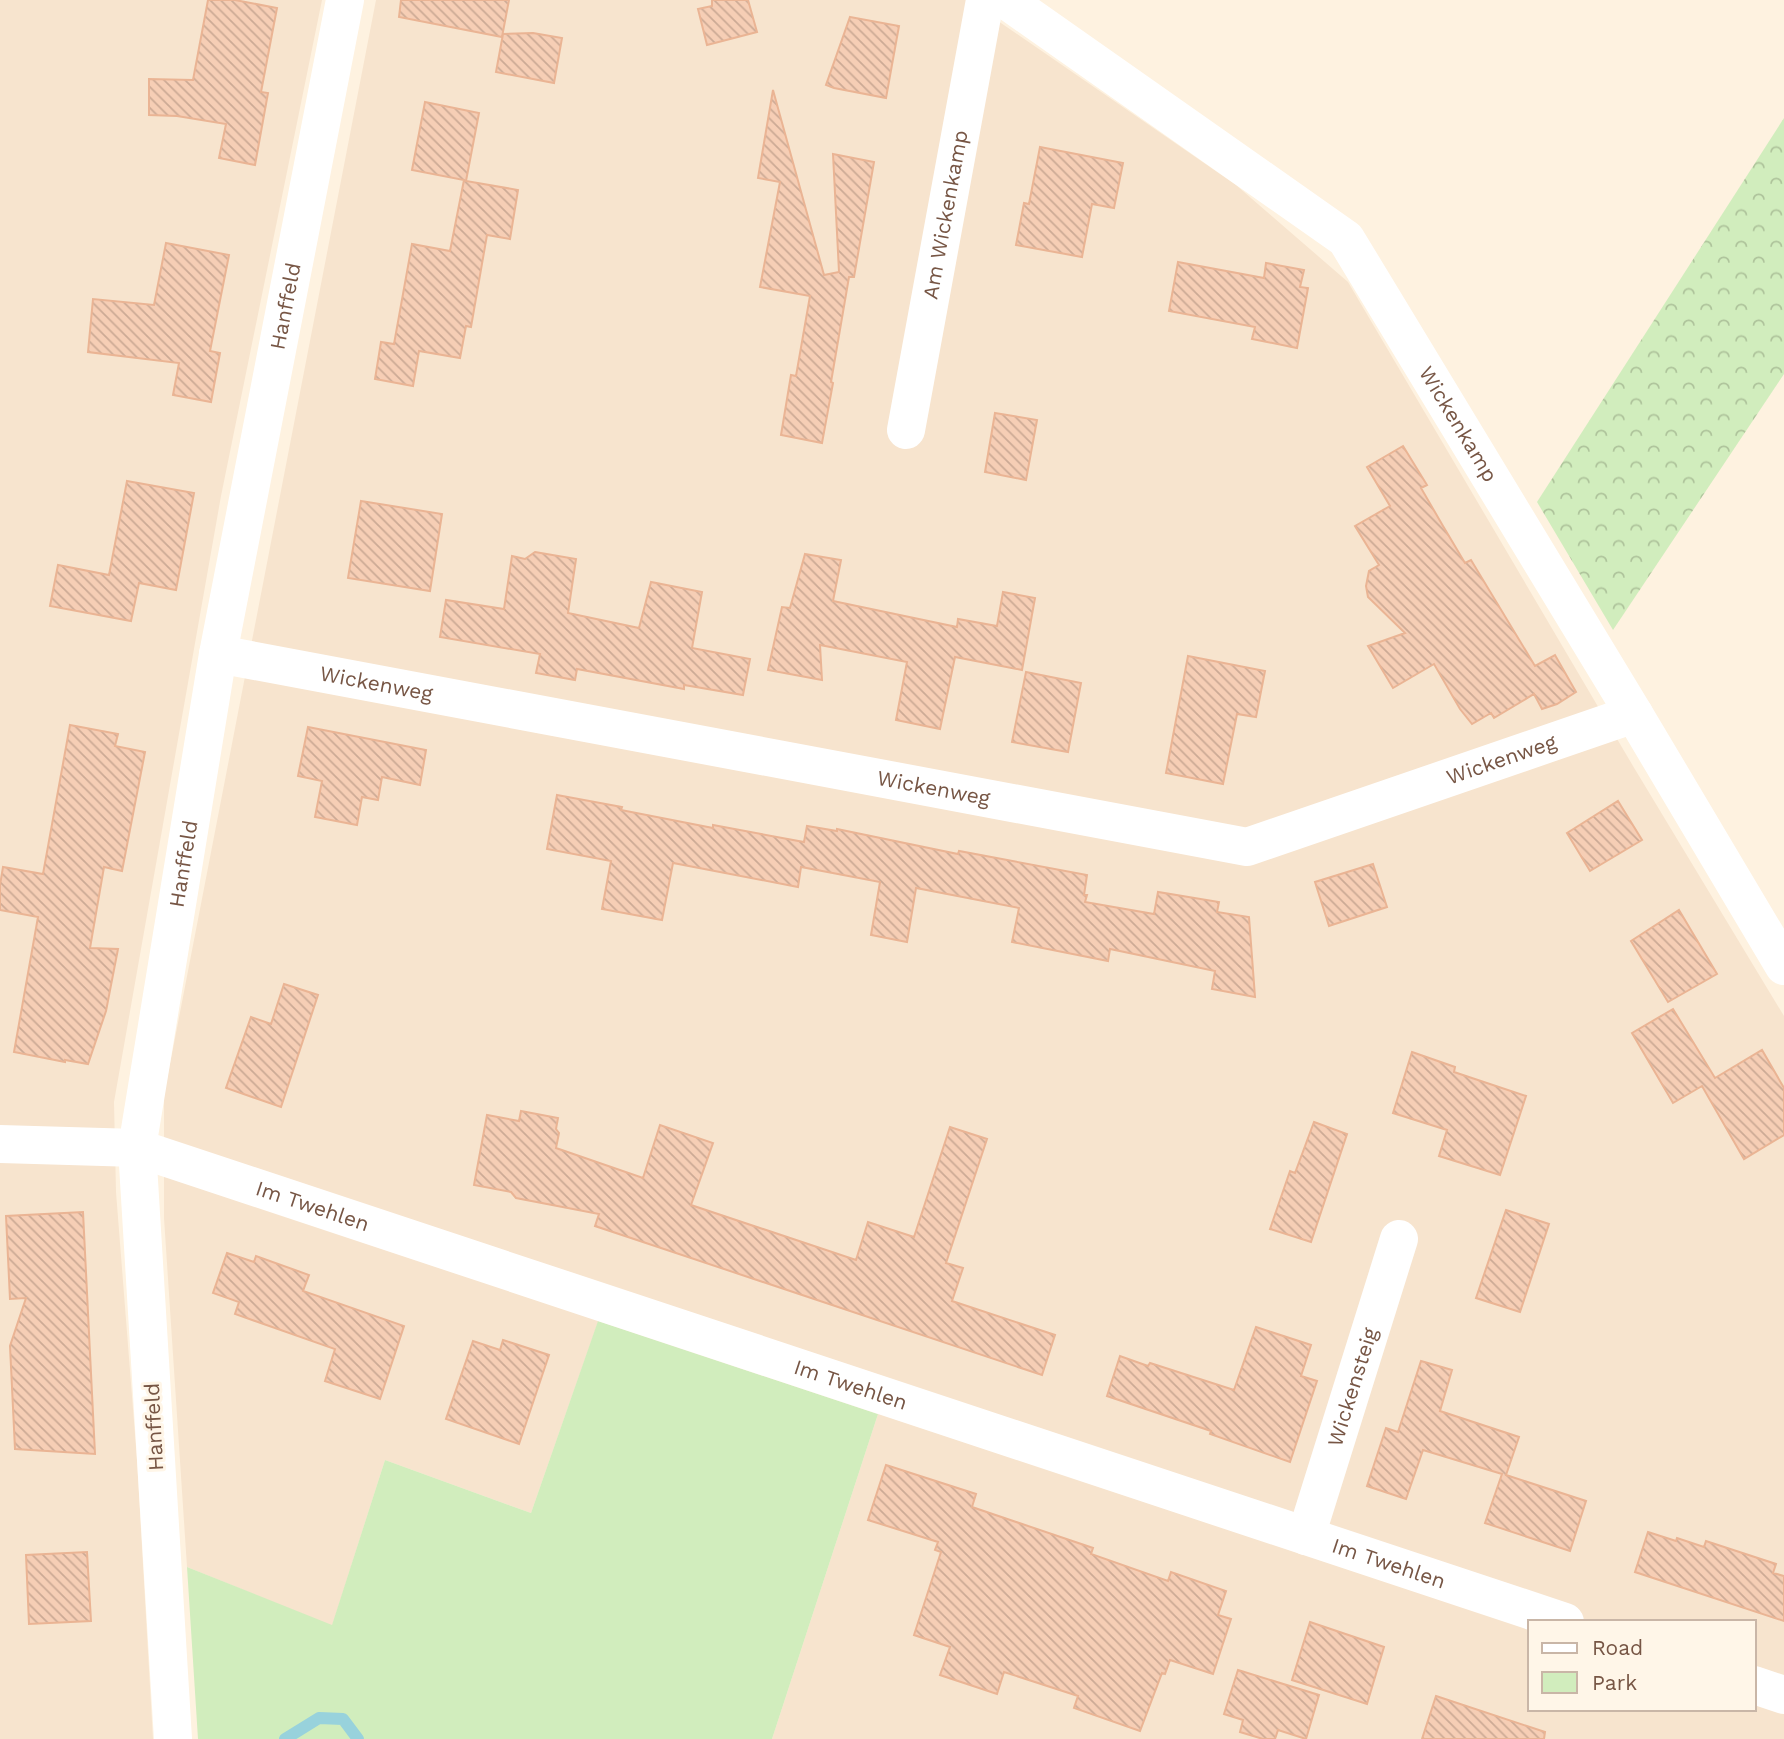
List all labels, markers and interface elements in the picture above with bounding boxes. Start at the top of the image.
street label: Am Wickenkamp [917,128,973,301]
street label: Hanffeld [264,261,306,352]
street label: Wickenkamp [1414,361,1503,486]
street label: Wickenweg [318,660,436,706]
street label: Wickenweg [1443,728,1560,790]
street label: Wickenweg [875,765,993,811]
street label: Hanffeld [164,818,203,909]
street label: Im Twehlen [253,1175,373,1236]
street label: Wickensteig [1322,1324,1383,1449]
street label: Im Twehlen [791,1354,911,1415]
street label: Hanffeld [139,1382,168,1472]
street label: Im Twehlen [1329,1533,1449,1593]
legend [1528,1620,1756,1711]
text: Road [1592,1635,1643,1660]
text: Park [1592,1670,1637,1695]

